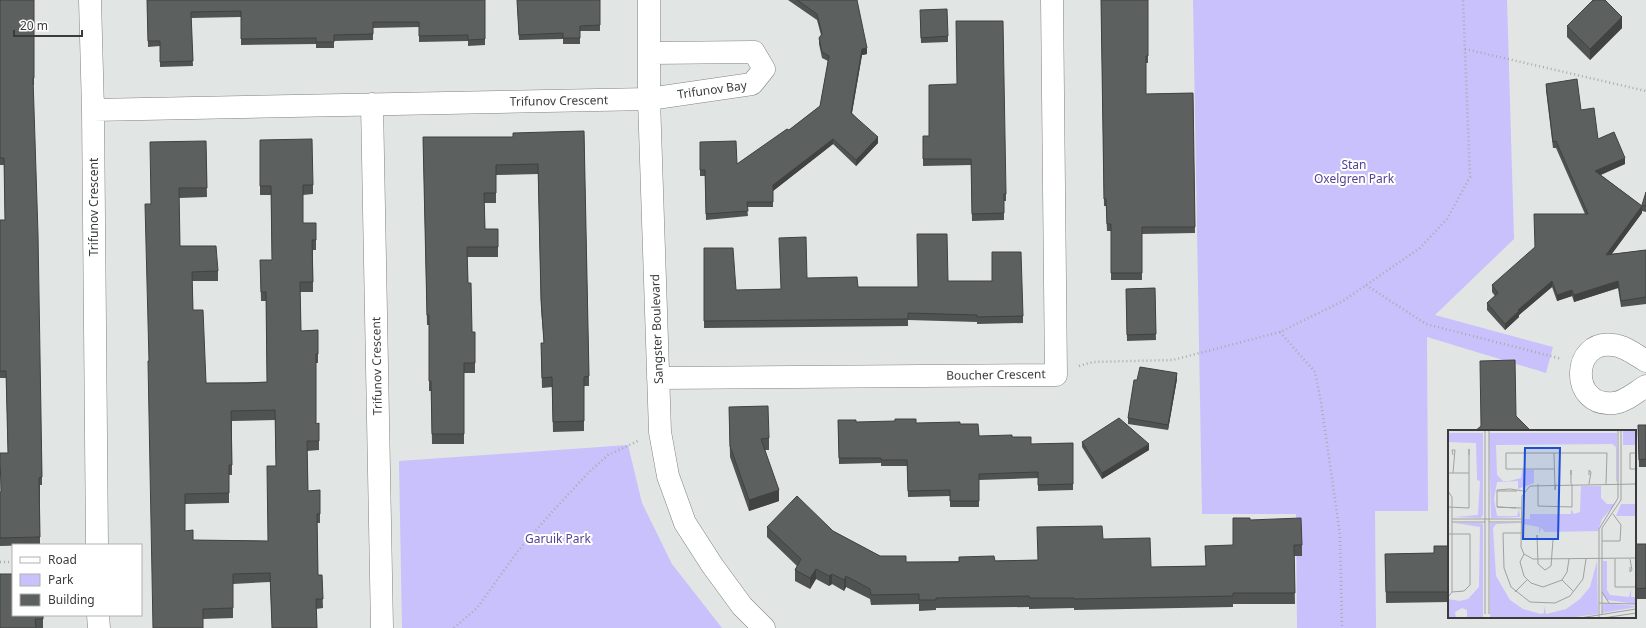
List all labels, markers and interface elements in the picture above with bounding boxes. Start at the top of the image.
scale bar [14,12,82,38]
text: 20 m [20,17,48,34]
street label: Trifunov Bay [676,76,749,103]
street label: Trifunov Crescent [510,91,609,110]
park label: Stan Oxelgren Park [1314,156,1395,187]
street label: Trifunov Crescent [85,157,102,256]
street label: Sangster Boulevard [646,274,667,384]
street label: Trifunov Crescent [367,316,386,415]
street label: Boucher Crescent [946,365,1047,384]
inset map [1448,430,1636,618]
park label: Garuik Park [525,530,591,547]
legend [12,544,142,616]
text: Road [48,551,77,568]
text: Park [48,571,74,588]
text: Building [48,591,95,608]

